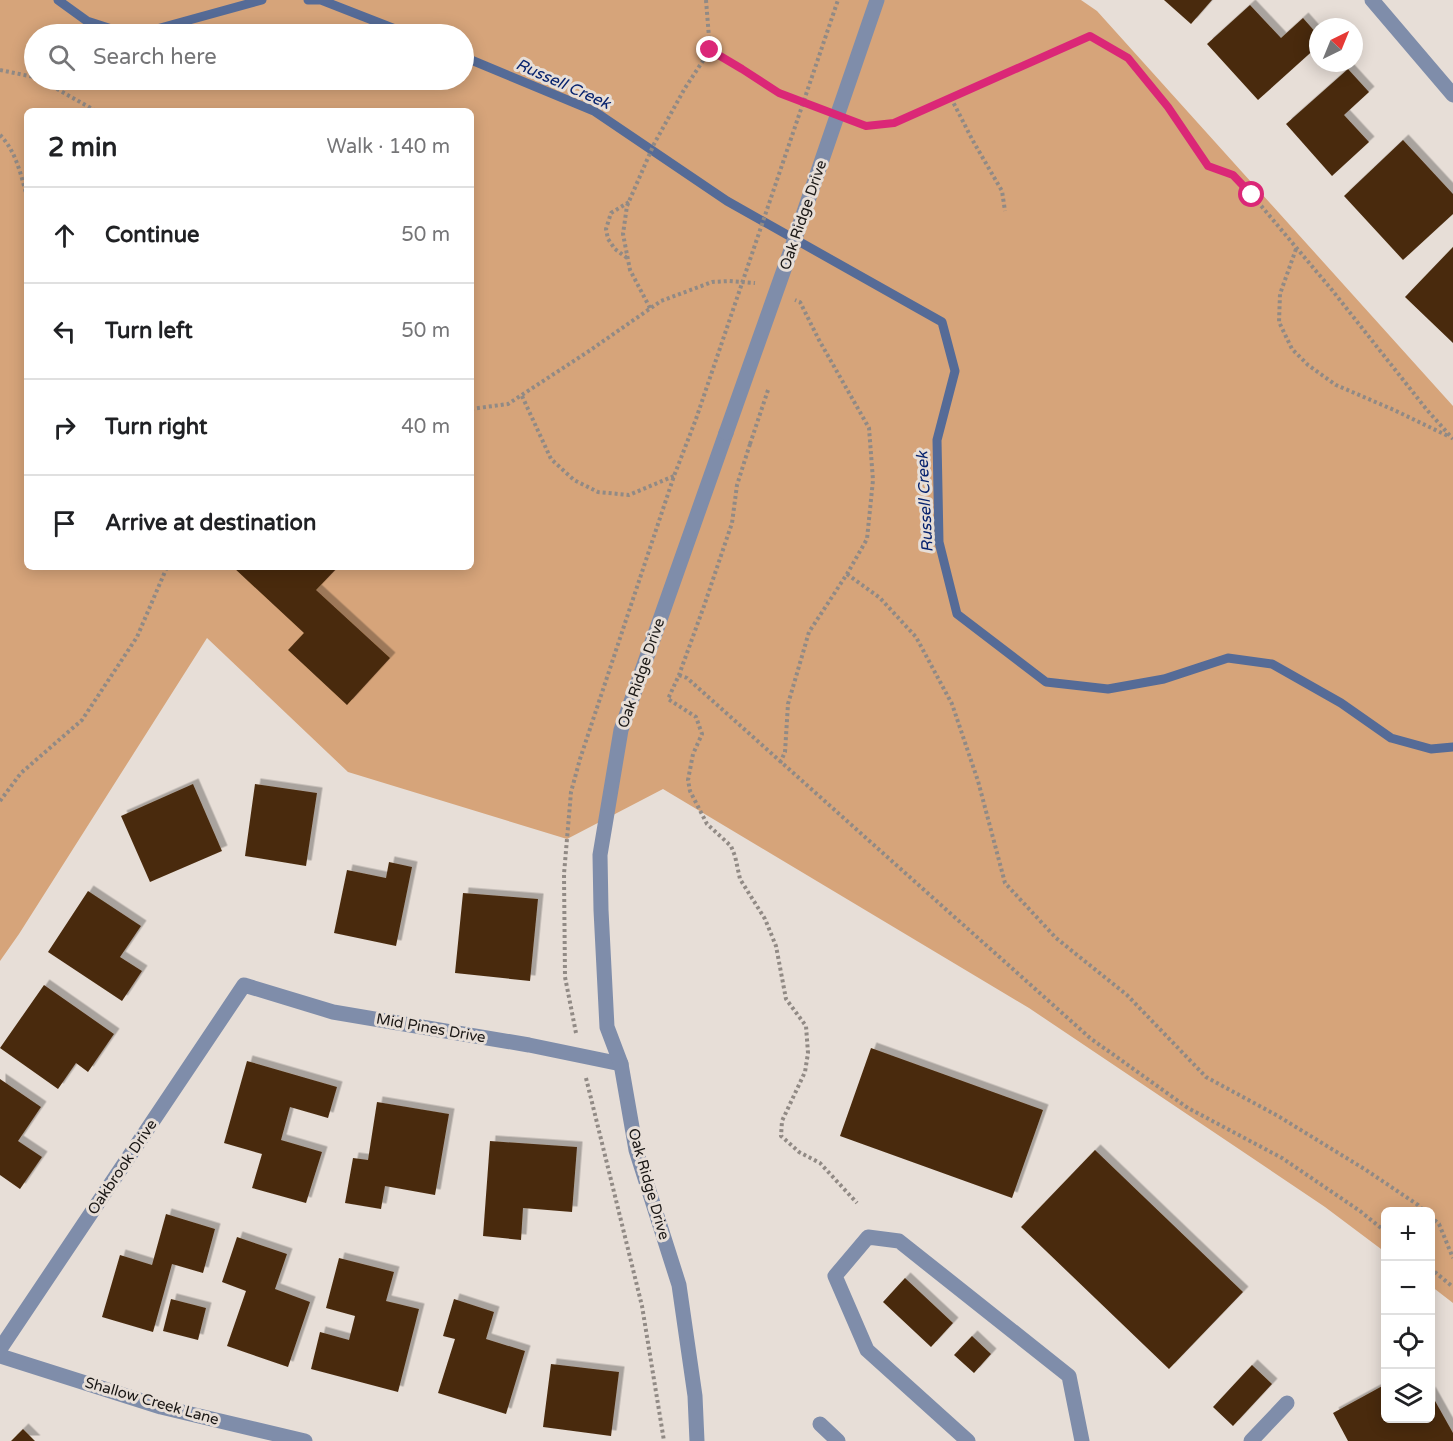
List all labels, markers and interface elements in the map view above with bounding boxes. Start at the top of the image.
north arrow [1309,18,1363,72]
search box [24,24,474,90]
route end [696,36,722,62]
icon: search [45,41,78,74]
text: Search here [93,44,217,70]
water label: Russell Creek [513,54,615,114]
text: 2 min [48,132,117,163]
text: Walk · 140 m [327,135,450,159]
street label: Oak Ridge Drive [776,158,830,272]
route start [1238,181,1264,207]
icon: ahead [48,219,81,252]
text: Continue [105,222,200,248]
text: 50 m [401,223,450,247]
icon: left [48,315,81,348]
text: Turn left [105,318,193,344]
text: 50 m [401,319,450,343]
icon: right [48,411,81,444]
text: Turn right [105,414,207,440]
text: 40 m [401,415,450,439]
water label: Russell Creek [912,450,938,553]
icon: arrive [48,507,81,540]
text: Arrive at destination [105,510,316,536]
street label: Oak Ridge Drive [614,616,668,730]
street label: Mid Pines Drive [375,1010,487,1046]
street label: Oakbrook Drive [84,1116,160,1218]
street label: Oak Ridge Drive [624,1126,674,1242]
map controls [1381,1207,1435,1423]
button: + [1381,1207,1435,1261]
button: − [1381,1261,1435,1315]
button: locate [1381,1315,1435,1369]
button: layers [1381,1369,1435,1423]
street label: Shallow Creek Lane [83,1373,221,1429]

